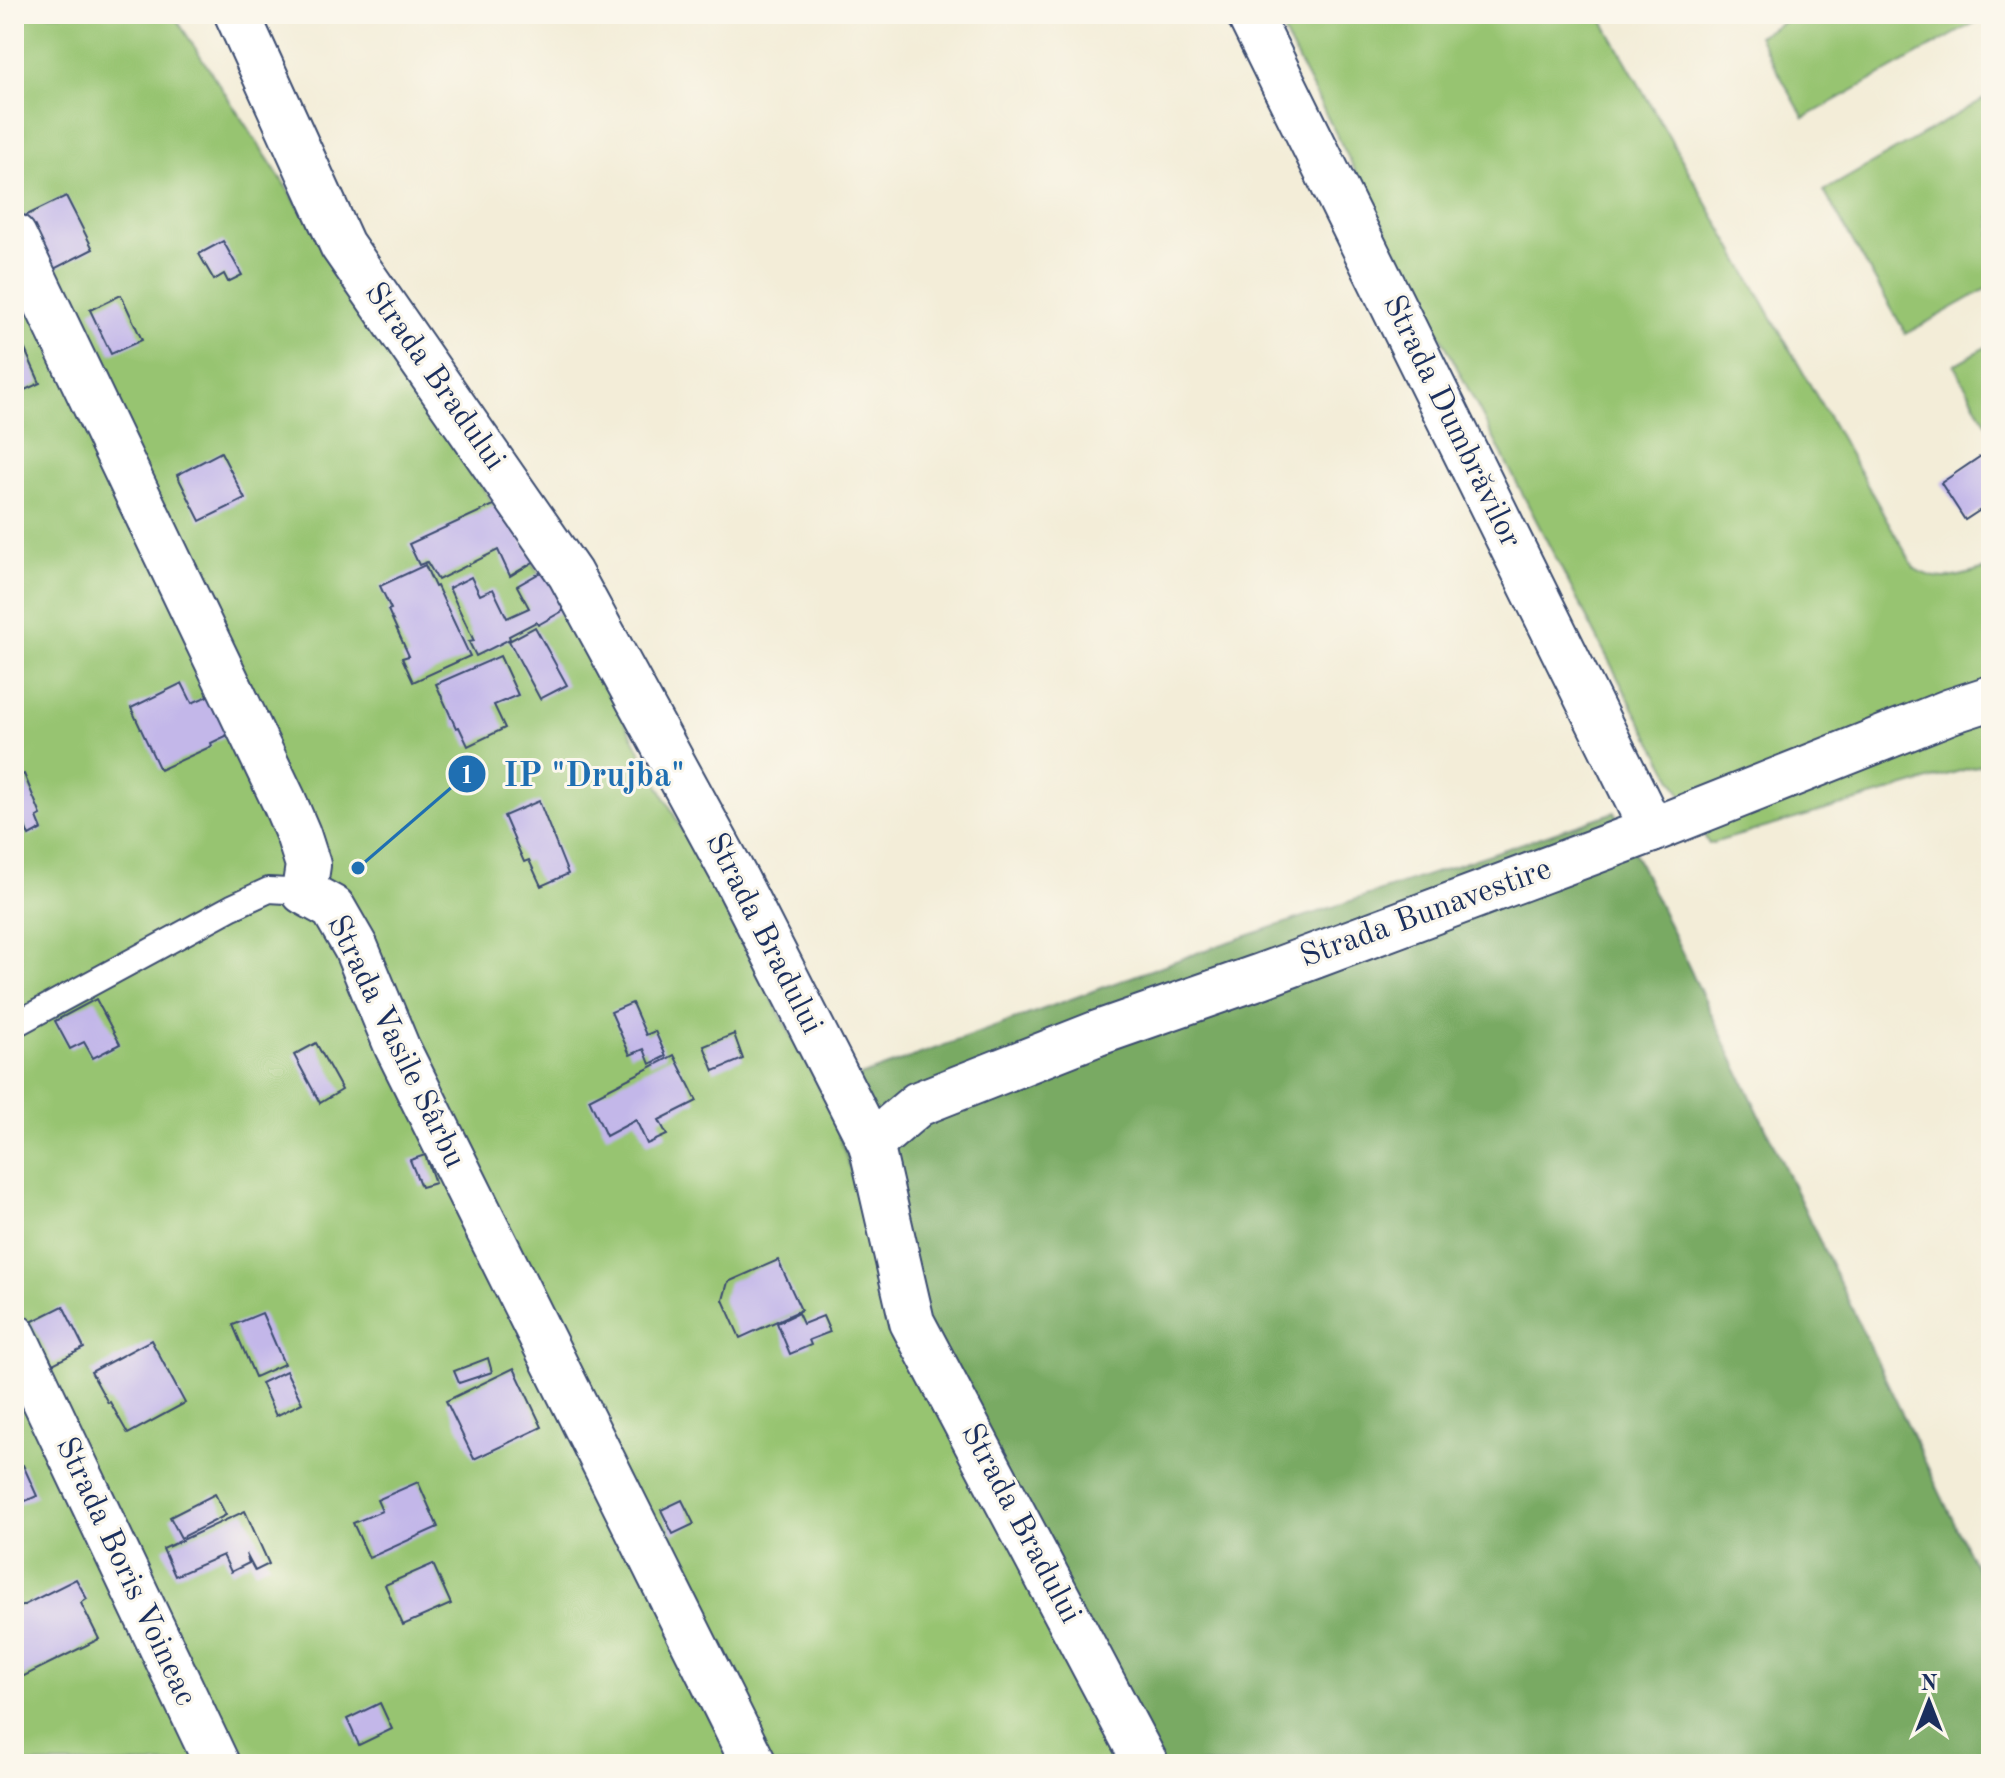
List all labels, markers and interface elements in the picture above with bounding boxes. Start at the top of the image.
street label: Strada Bradului [358,277,510,477]
street label: Strada Dumbrăvilor [1376,291,1526,553]
callout: IP "Drujba" [447,745,701,803]
text: IP "Drujba" [503,760,685,794]
text: 1 [460,765,474,789]
street label: Strada Bradului [699,828,827,1040]
street label: Strada Bunavestire [1296,854,1556,974]
street label: Strada Vasile Sârbu [320,911,470,1173]
street label: Strada Bradului [954,1419,1086,1629]
street label: Strada Boris Voineac [49,1433,201,1711]
north arrow [1889,1662,1969,1742]
text: N [1921,1673,1938,1695]

